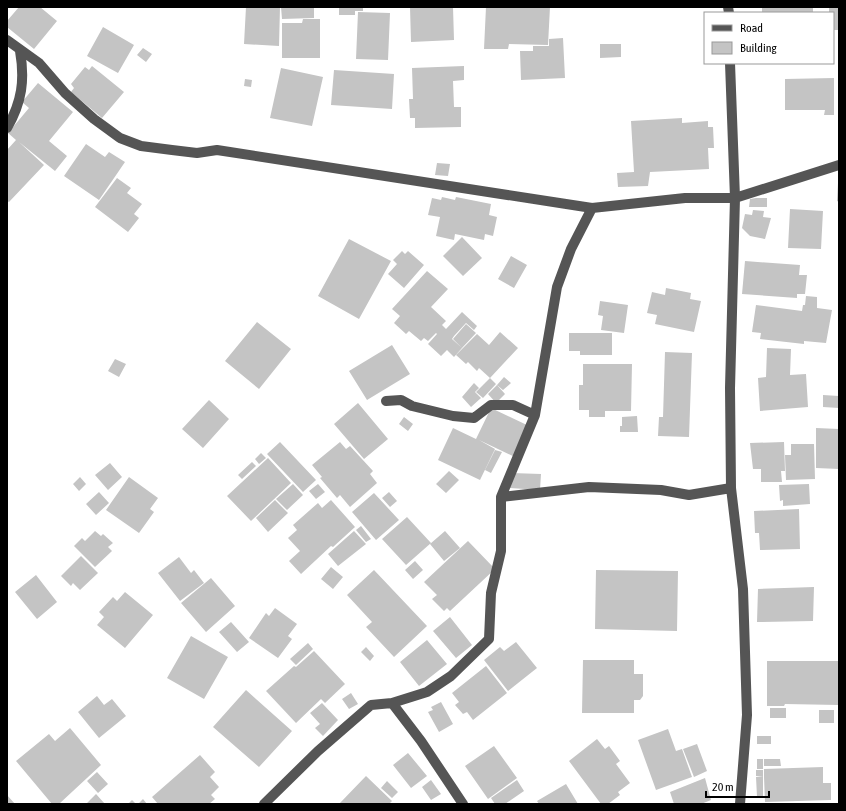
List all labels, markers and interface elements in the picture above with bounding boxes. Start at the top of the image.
legend [704,12,834,64]
text: Road [740,21,763,35]
text: Building [740,41,778,55]
scale bar [706,773,769,799]
text: 20 m [712,780,734,794]

